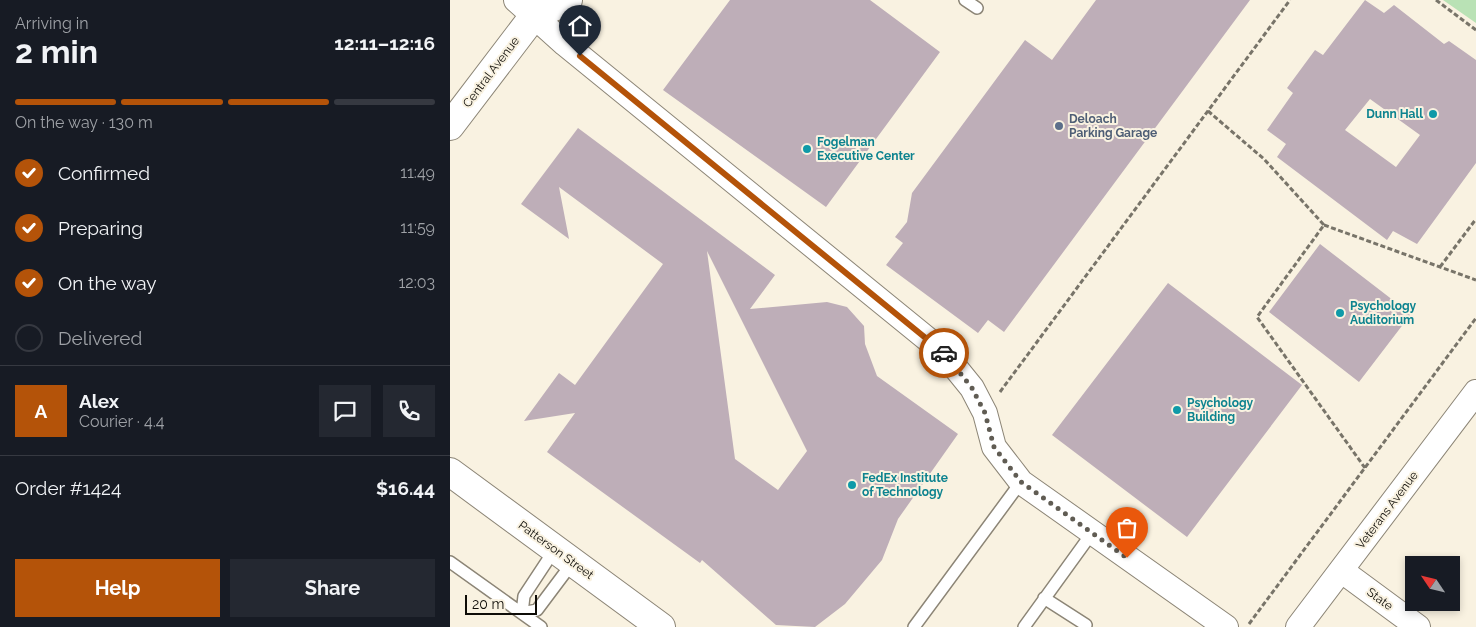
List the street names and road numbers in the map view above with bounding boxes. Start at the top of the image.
street label: Central Avenue [460,34,522,110]
street label: Veterans Avenue [1353,468,1421,552]
street label: Patterson Street [516,518,596,582]
street label: State [1364,585,1396,613]

